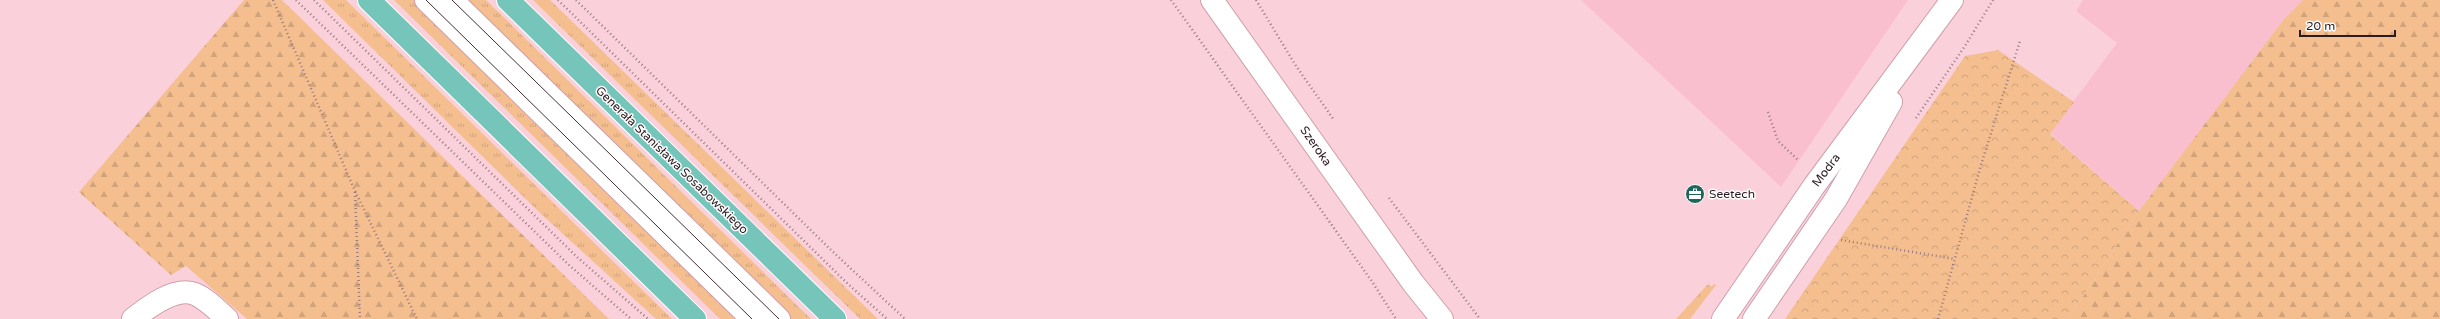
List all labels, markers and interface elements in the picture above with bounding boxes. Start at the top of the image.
scale bar [2300,12,2395,38]
text: 20 m [2306,19,2335,33]
street label: Generała Stanisława Sosabowskiego [593,83,751,237]
street label: Szeroka [1297,124,1335,168]
street label: Modra [1809,151,1843,189]
office icon: Seetech [1684,183,1706,205]
place label: Seetech [1709,187,1755,201]

